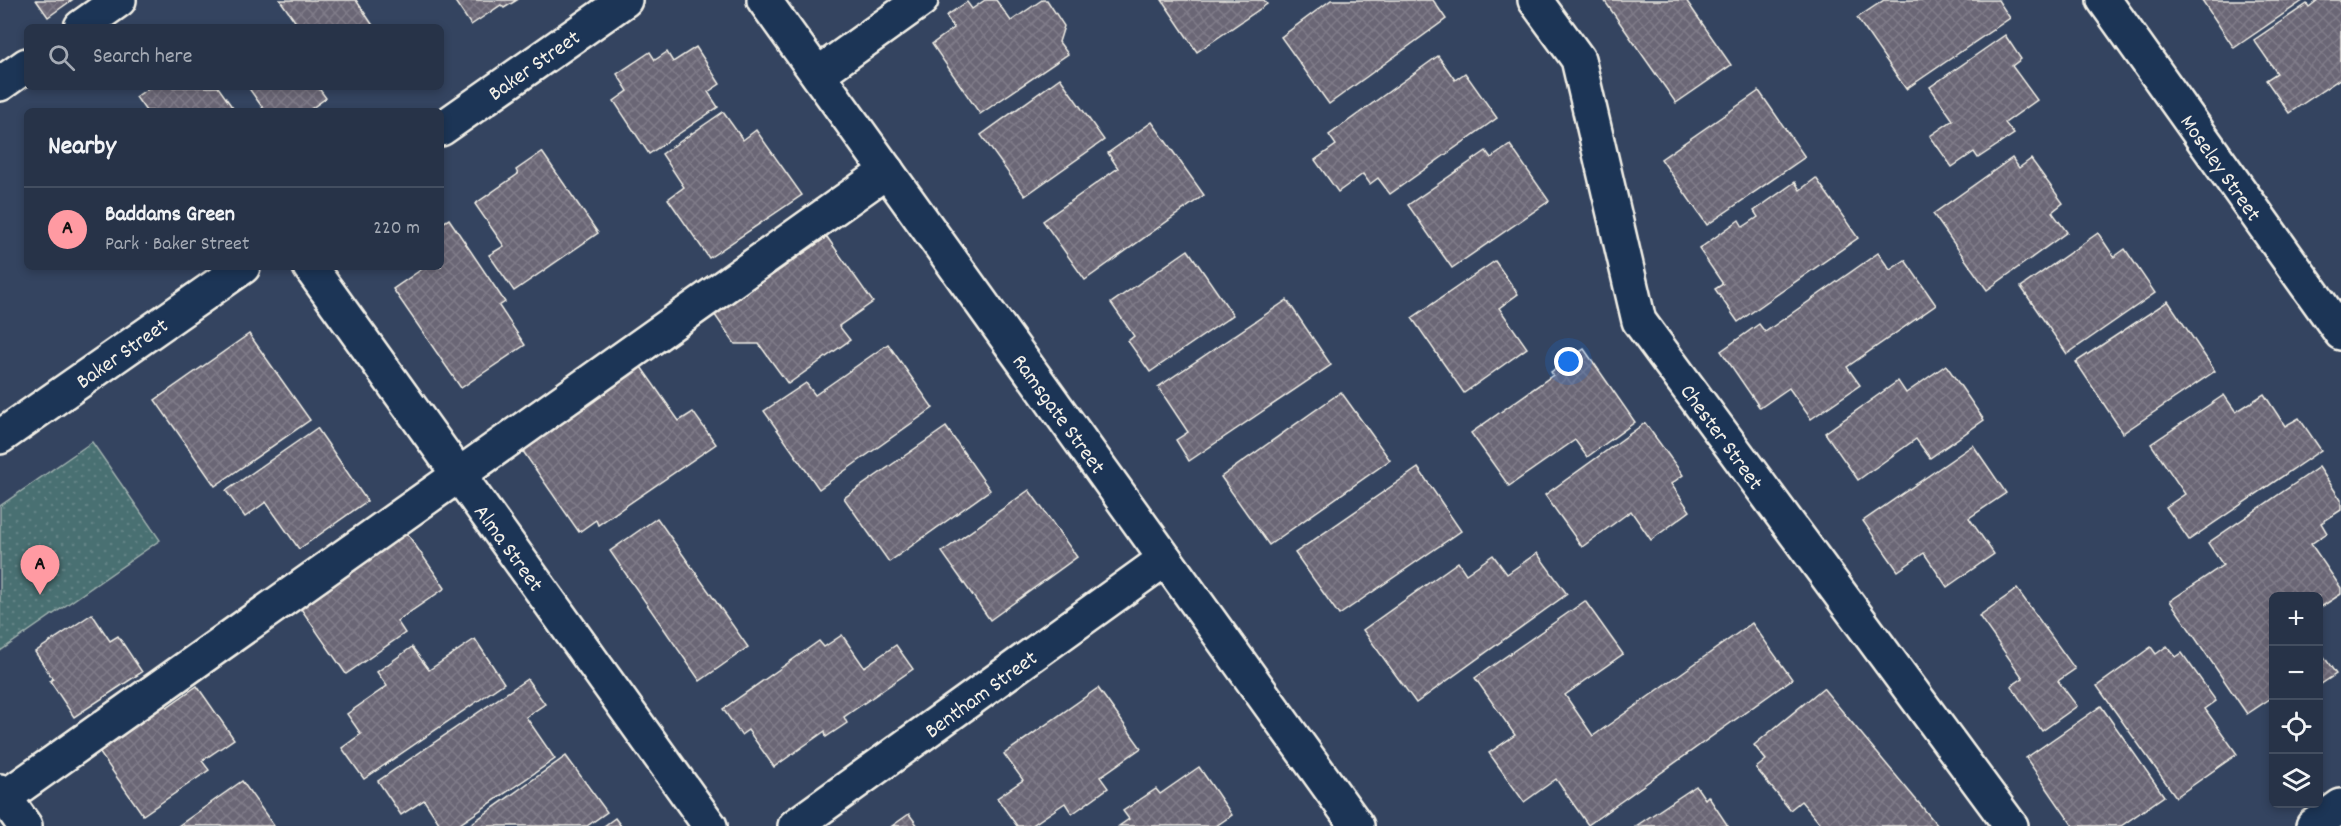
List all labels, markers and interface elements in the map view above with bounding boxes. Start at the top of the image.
search box [24,24,444,90]
street label: Baker Street [483,24,587,110]
icon: search [45,41,78,74]
text: Search here [93,42,192,73]
street label: Moseley Street [2171,109,2267,229]
text: Nearby [48,129,116,166]
text: Baddams Green [105,200,235,231]
text: A [62,215,73,243]
text: 220 m [373,215,420,243]
text: Park · Baker Street [105,231,249,259]
street label: Baker Street [71,312,175,398]
your location [1554,347,1583,376]
street label: Ramsgate Street [1003,349,1111,481]
street label: Chester Street [1671,379,1769,497]
street label: Alma Street [465,499,549,599]
pin: A [20,546,60,595]
map controls [2269,592,2323,808]
button: + [2269,592,2323,646]
street label: Bentham Street [919,644,1045,747]
button: − [2269,646,2323,700]
button: locate [2269,700,2323,754]
button: layers [2269,754,2323,808]

